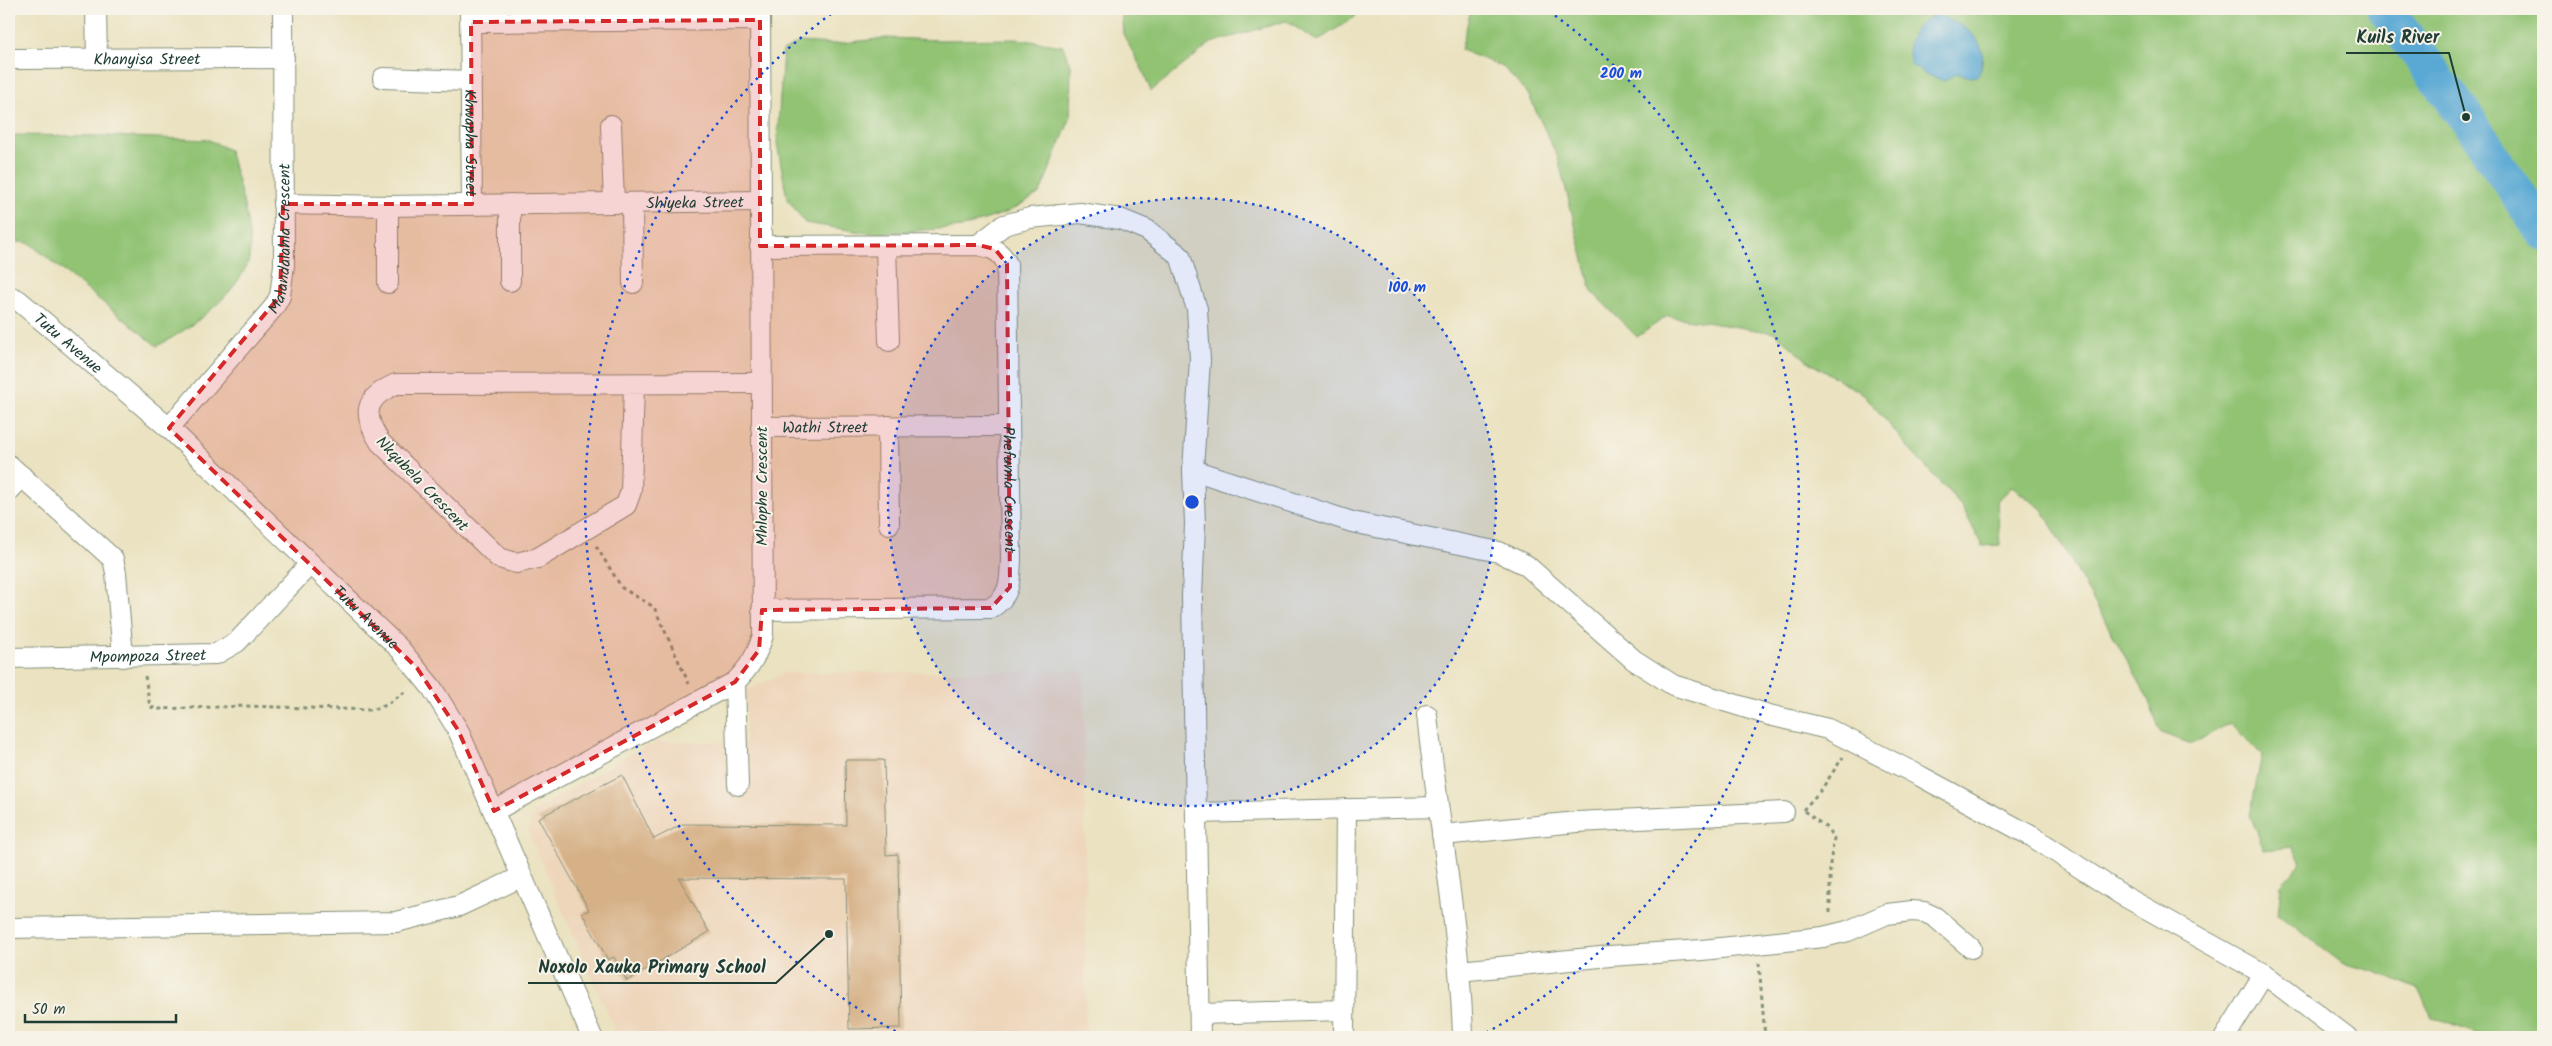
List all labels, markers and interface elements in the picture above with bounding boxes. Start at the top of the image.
callout: Kuils River [2346,20,2449,53]
text: Kuils River [2357,24,2441,53]
street label: Khanyisa Street [94,47,201,73]
text: 200 m [1600,62,1642,86]
street label: Khwapha Street [457,89,483,197]
street label: Malandalahla Crescent [261,162,298,319]
street label: Shiyeka Street [646,190,745,217]
text: 100 m [1388,276,1426,300]
street label: Tutu Avenue [27,307,108,381]
street label: Wathi Street [782,416,869,441]
street label: Mhlophe Crescent [750,425,775,546]
street label: Phefumla Crescent [995,426,1022,554]
street label: Nkqubela Crescent [370,430,475,538]
centre of rings [1183,493,1201,511]
street label: Tutu Avenue [326,580,404,656]
street label: Mpompoza Street [89,643,207,670]
callout: Noxolo Xauka Primary School [528,950,776,983]
text: Noxolo Xauka Primary School [538,954,766,983]
scale bar [25,991,176,1023]
text: 50 m [32,998,66,1022]

